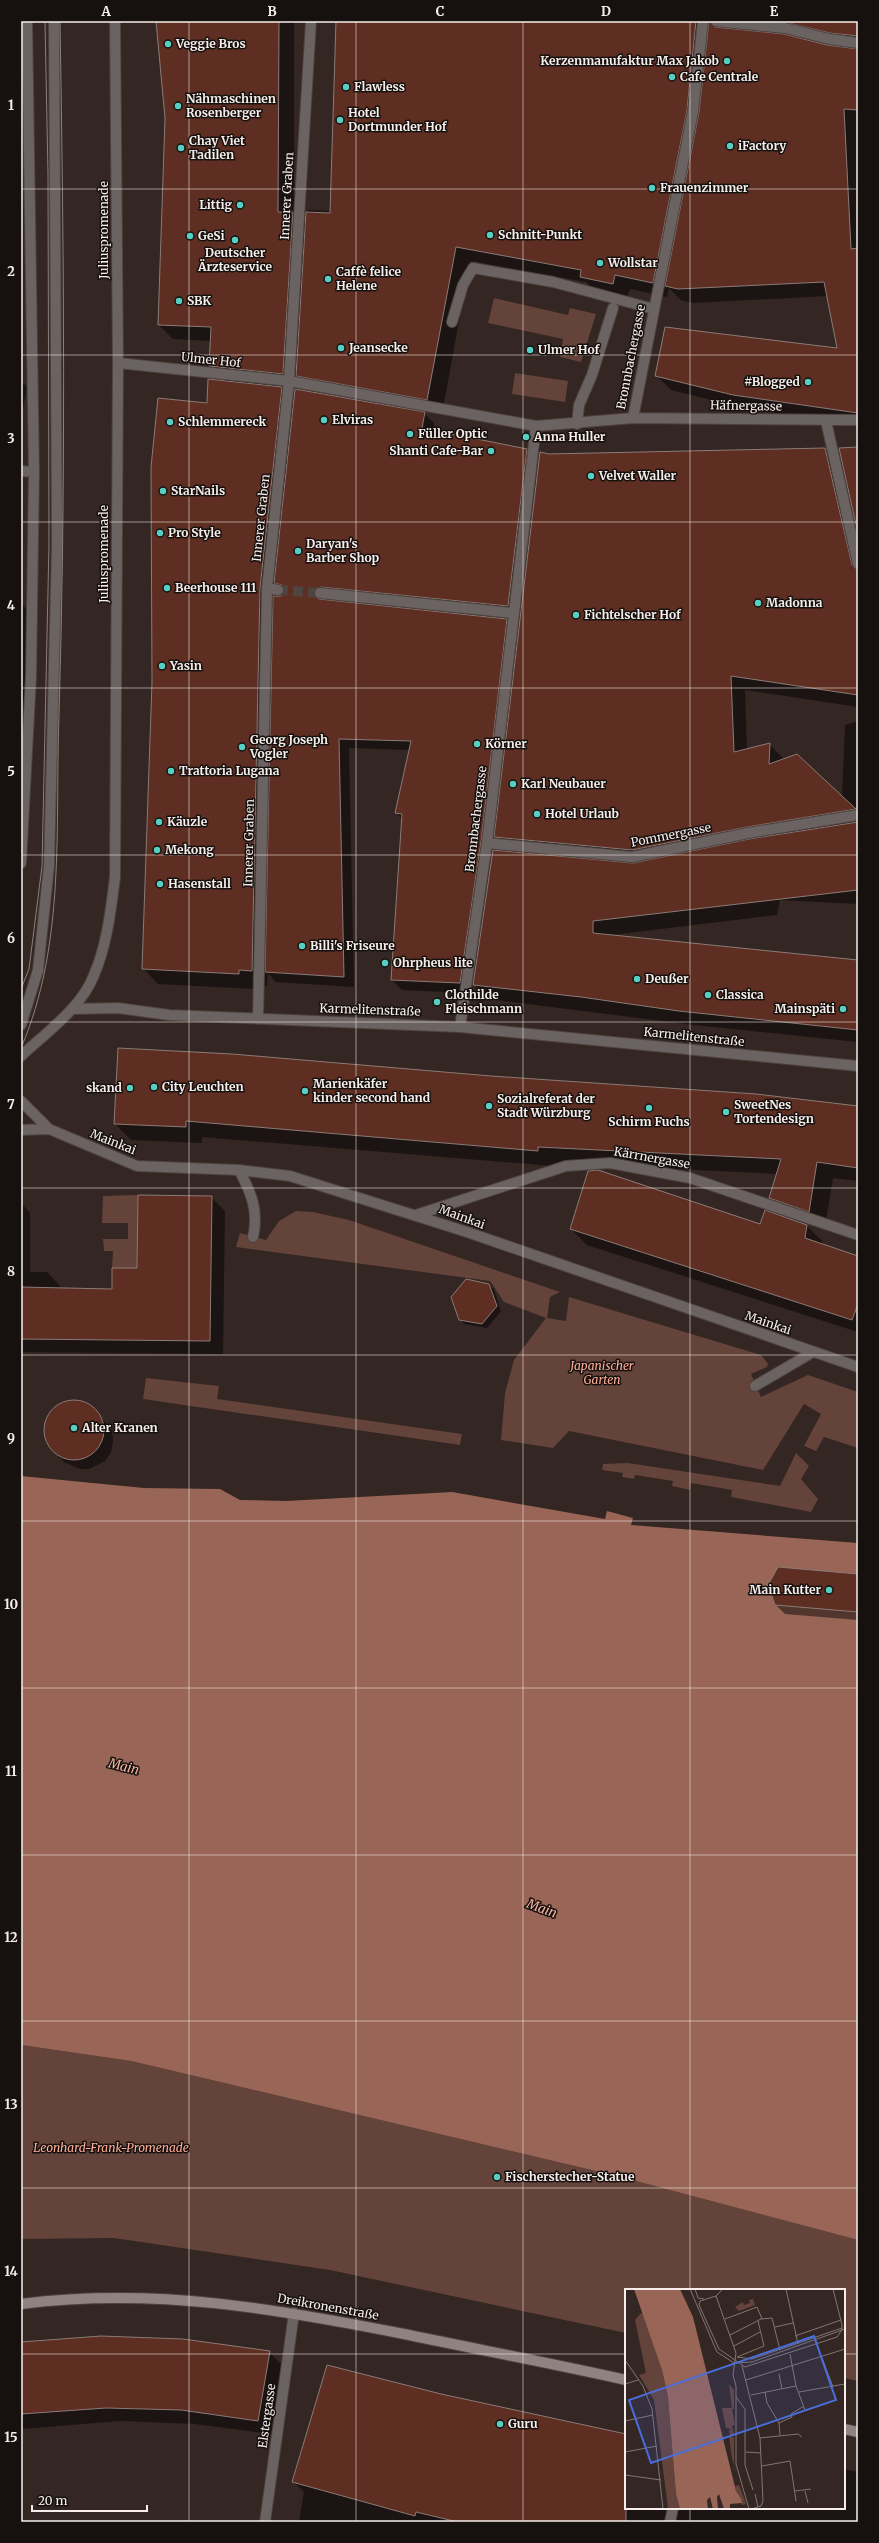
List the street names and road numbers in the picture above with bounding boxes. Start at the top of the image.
street label: Innerer Graben [277,152,296,240]
street label: Juliuspromenade [96,181,111,280]
street label: Bronnbachergasse [613,303,648,411]
street label: Ulmer Hof [181,349,242,370]
street label: Häfnergasse [710,397,782,414]
street label: Innerer Graben [248,473,273,562]
street label: Juliuspromenade [96,505,111,604]
street label: Bronnbachergasse [462,765,489,873]
street label: Innerer Graben [240,799,257,887]
street label: Pommergasse [629,819,712,850]
street label: Karmelitenstraße [319,1000,421,1019]
street label: Karmelitenstraße [643,1024,745,1049]
street label: Mainkai [88,1126,138,1158]
street label: Kärrnergasse [613,1143,691,1172]
street label: Mainkai [437,1201,487,1232]
street label: Mainkai [743,1308,793,1337]
street label: Dreikronenstraße [276,2290,380,2323]
street label: Elstergasse [255,2383,278,2449]

